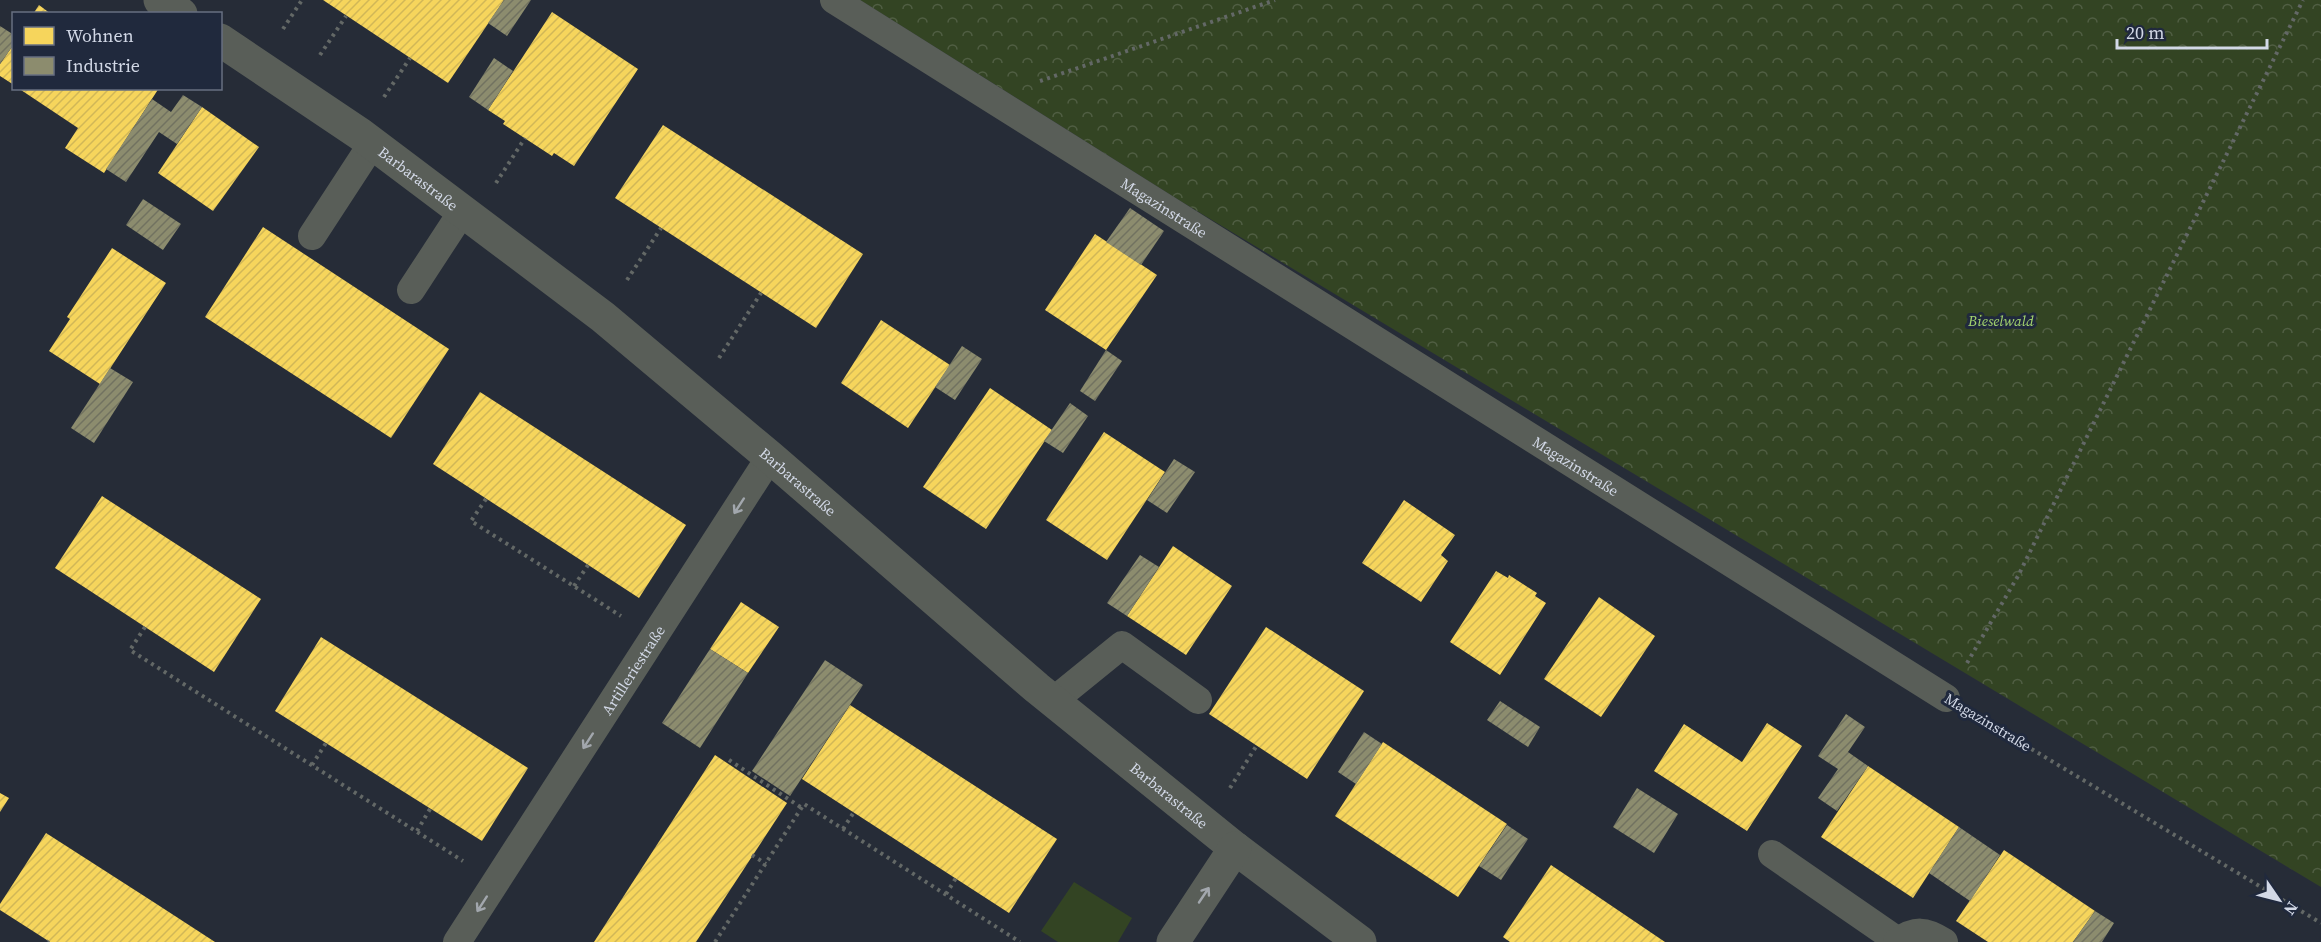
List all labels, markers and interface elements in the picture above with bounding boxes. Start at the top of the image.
legend [12,12,222,90]
scale bar [2117,12,2267,50]
text: 20 m [2126,20,2164,45]
text: Wohnen [66,23,134,48]
text: Industrie [66,53,140,78]
street label: Barbarastraße [374,141,463,215]
street label: Magazinstraße [1117,172,1212,242]
park label: Bieselwald [1967,310,2034,331]
street label: Magazinstraße [1529,431,1623,501]
street label: Barbarastraße [755,442,841,521]
one-way arrow [732,497,744,514]
street label: Artilleriestraße [596,621,670,719]
street label: Magazinstraße [1941,688,2036,756]
one-way arrow [581,732,594,749]
street label: Barbarastraße [1126,757,1213,833]
north arrow [2249,870,2309,930]
one-way arrow [1198,887,1210,904]
one-way arrow [475,896,488,913]
text: N [2279,898,2304,920]

